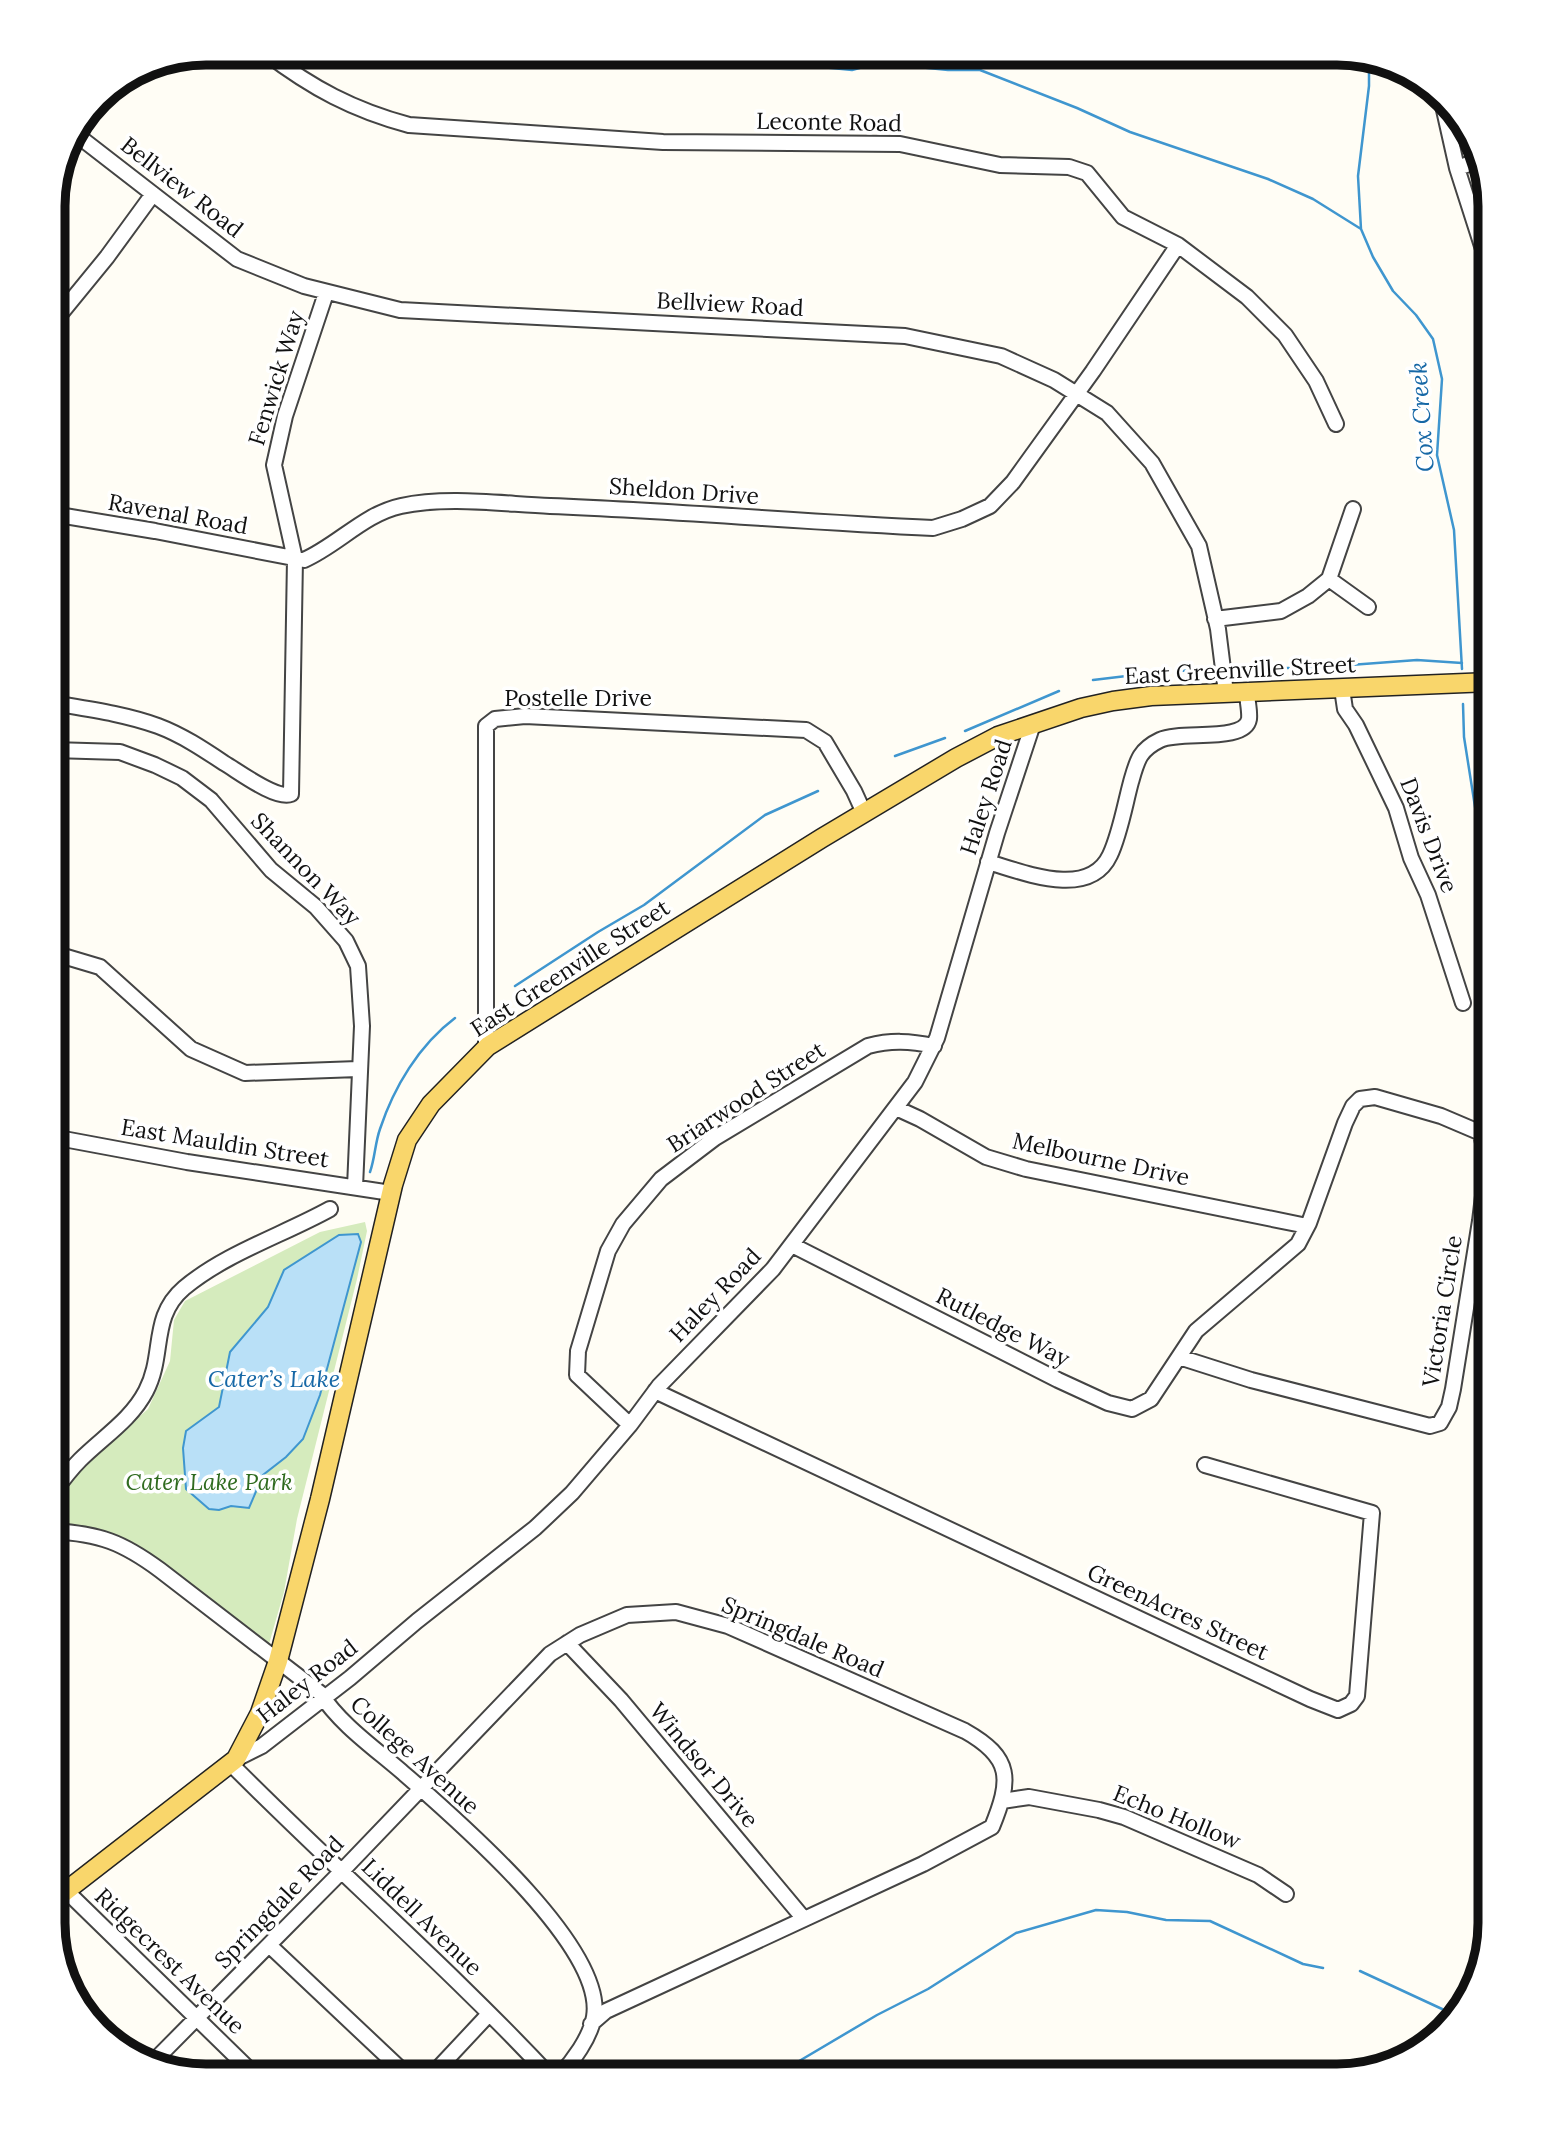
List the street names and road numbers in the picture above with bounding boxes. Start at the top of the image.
street label: Leconte Road [756,106,902,137]
street label: Bellview Road [115,130,250,244]
street label: Bellview Road [656,285,805,322]
street label: Fenwick Way [241,306,310,449]
street label: Sheldon Drive [608,471,760,510]
street label: Ravenal Road [106,487,251,540]
street label: East Greenville Street [1123,649,1357,690]
street label: Postelle Drive [504,683,652,712]
street label: Haley Road [953,735,1018,858]
street label: Davis Drive [1394,773,1465,896]
street label: Shannon Way [245,806,368,932]
street label: East Greenville Street [465,892,675,1043]
street label: Briarwood Street [661,1035,830,1158]
street label: East Mauldin Street [119,1112,331,1173]
street label: Melbourne Drive [1010,1126,1192,1191]
street label: Victoria Circle [1415,1233,1468,1390]
street label: Haley Road [663,1241,767,1348]
street label: Rutledge Way [931,1280,1076,1373]
street label: GreenAcres Street [1083,1557,1274,1666]
street label: Springdale Road [718,1589,889,1684]
street label: Haley Road [251,1632,363,1729]
street label: College Avenue [345,1689,486,1820]
street label: Windsor Drive [644,1696,765,1833]
street label: Echo Hollow [1109,1778,1246,1855]
street label: Springdale Road [208,1829,349,1974]
street label: Liddell Avenue [356,1852,489,1981]
street label: Ridgecrest Avenue [89,1882,252,2040]

